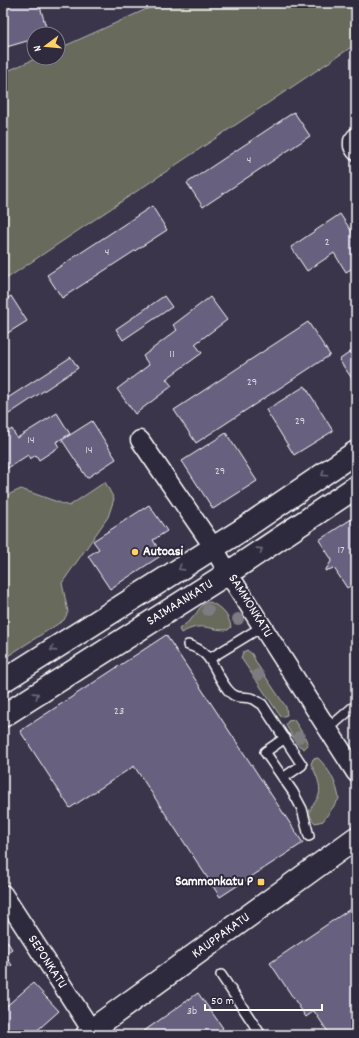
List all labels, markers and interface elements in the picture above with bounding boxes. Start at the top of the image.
north arrow [26,26,66,66]
text: N [30,43,47,53]
house number: 4 [247,152,252,169]
house number: 2 [324,234,330,251]
house number: 4 [105,244,110,261]
house number: 11 [169,346,175,363]
house number: 29 [247,374,257,391]
house number: 29 [295,413,305,430]
house number: 14 [27,432,35,449]
house number: 14 [85,442,93,459]
house number: 29 [215,463,225,480]
one-way arrow [321,469,328,476]
place label: Autoasi [143,542,184,562]
house number: 17 [337,542,345,559]
marker: Autoasi [130,547,140,557]
one-way arrow [256,547,263,555]
one-way arrow [178,564,185,571]
street label: SAMMONKATU [223,570,278,642]
street label: SAIMAANKATU [143,575,217,631]
one-way arrow [50,644,57,651]
one-way arrow [32,692,39,700]
house number: 23 [114,703,124,720]
place label: Sammonkatu P [175,872,254,892]
marker: Sammonkatu P [256,877,266,887]
street label: KAUPPAKATU [188,908,254,964]
street label: SEPONKATU [22,931,72,993]
scale bar [205,986,322,1012]
text: 50 m [211,993,234,1010]
house number: 3b [187,1003,197,1020]

